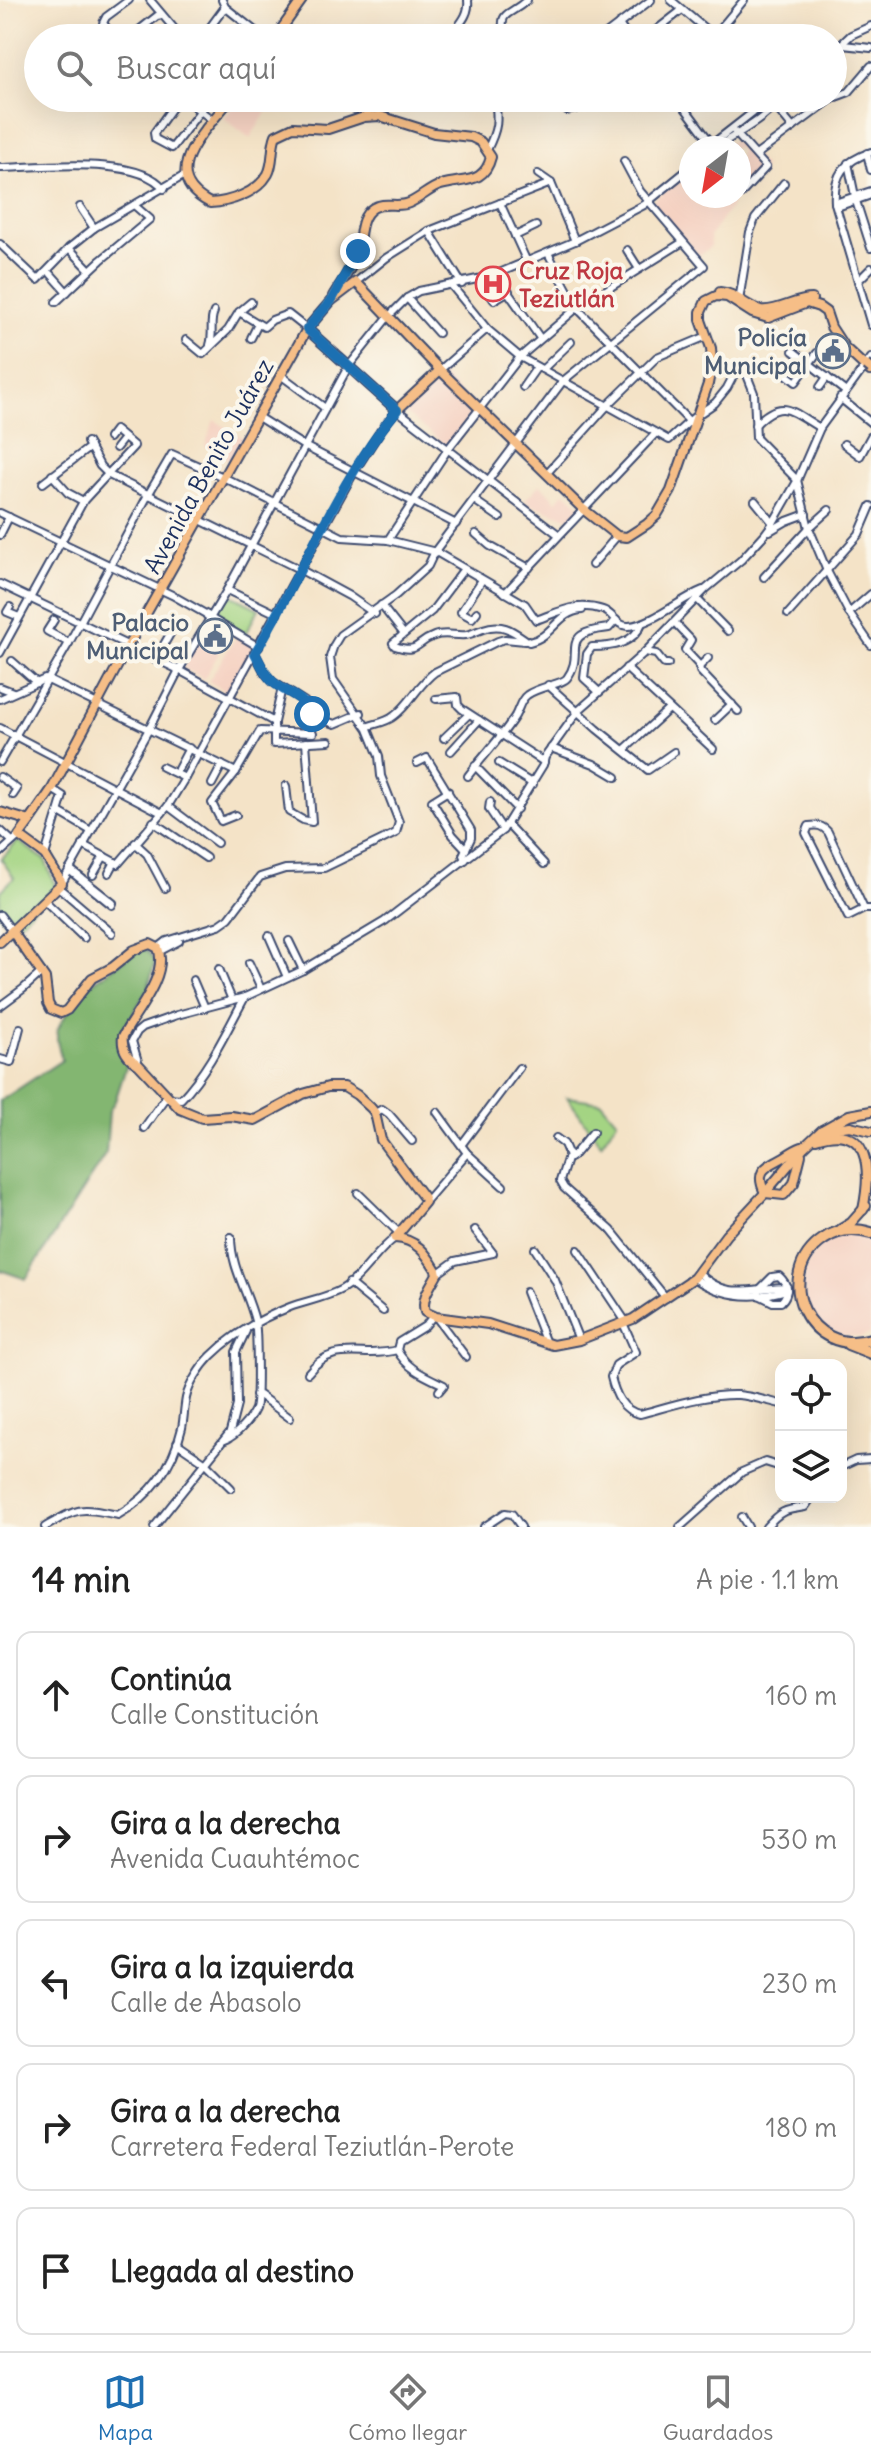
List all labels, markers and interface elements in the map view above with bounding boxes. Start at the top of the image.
search box [24,24,847,112]
icon: search [52,46,96,90]
text: Buscar aquí [116,49,276,87]
north arrow [679,136,751,208]
route end [340,233,376,269]
place label: Cruz Roja Teziutlán [519,255,624,313]
hospital icon: Cruz Roja Teziutlán [474,265,512,303]
place label: Policía Municipal [704,322,807,380]
public building icon: Policía Municipal [814,332,852,370]
street label: Avenida Benito Juárez [136,353,280,579]
place label: Palacio Municipal [86,607,189,665]
public building icon: Palacio Municipal [196,617,234,655]
route start [294,696,330,732]
map controls [775,1359,847,1503]
button: locate [775,1359,847,1431]
button: layers [775,1431,847,1503]
text: 14 min [32,1558,130,1601]
text: A pie · 1.1 km [696,1563,839,1596]
text: Continúa [110,1660,232,1698]
icon: ahead [34,1673,78,1717]
text: 160 m [766,1679,837,1712]
text: Calle Constitución [110,1698,319,1731]
text: Gira a la derecha [110,1804,341,1842]
icon: right [34,1817,78,1861]
text: 530 m [761,1823,837,1856]
text: Avenida Cuauhtémoc [110,1842,360,1875]
text: Gira a la izquierda [110,1948,354,1986]
icon: left [34,1961,78,2005]
text: 230 m [762,1967,837,2000]
text: Calle de Abasolo [110,1986,302,2019]
text: Gira a la derecha [110,2092,341,2130]
icon: right [34,2105,78,2149]
text: 180 m [766,2111,837,2144]
text: Carretera Federal Teziutlán-Perote [110,2130,514,2163]
icon: arrive [34,2249,78,2293]
text: Llegada al destino [110,2252,354,2290]
tab: Mapa [98,2370,153,2446]
tab: Cómo llegar [348,2370,467,2446]
tab: Guardados [663,2370,773,2446]

